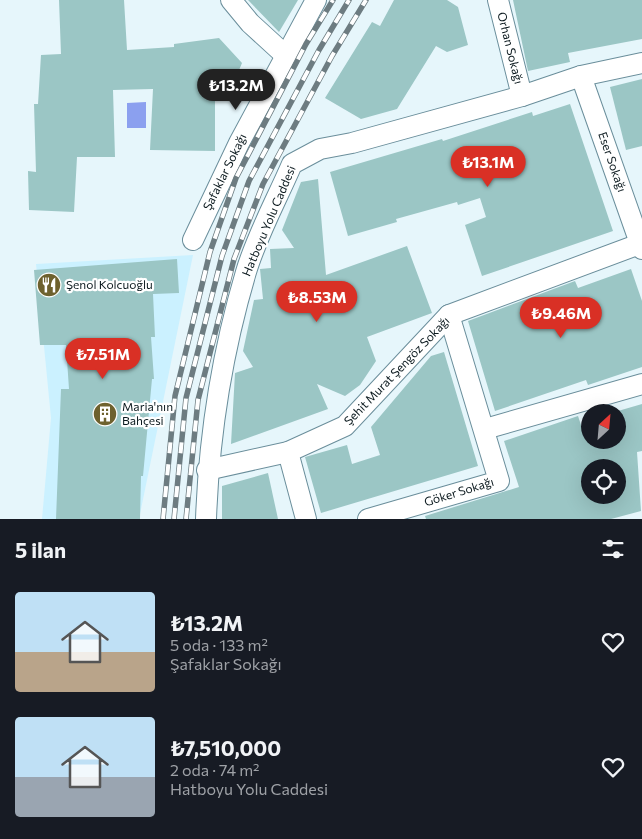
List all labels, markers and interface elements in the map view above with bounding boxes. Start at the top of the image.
street label: Orhan Sokağı [495,10,527,85]
pin: ₺13.2M [195,68,277,111]
text: ₺13.2M [208,75,264,94]
street label: Eser Sokağı [596,130,630,194]
street label: Şafaklar Sokağı [199,131,249,212]
pin: ₺13.1M [447,146,529,188]
text: ₺13.1M [462,152,514,171]
street label: Hatboyu Yolu Caddesi [238,163,298,278]
restaurant icon: Şenol Kolcuoğlu [36,272,62,298]
place label: Şenol Kolcuoğlu [66,277,153,291]
pin: ₺8.53M [276,280,358,323]
text: ₺8.53M [287,287,347,306]
pin: ₺9.46M [520,296,602,339]
text: ₺9.46M [531,303,591,322]
street label: Şehit Murat Şengöz Sokağı [341,313,452,427]
pin: ₺7.51M [62,338,144,380]
text: ₺7.51M [76,344,130,363]
place label: Maria'nın Bahçesi [122,399,173,427]
building icon: Maria'nın Bahçesi [92,401,118,427]
north arrow [581,404,626,449]
map controls [581,404,626,504]
button: locate [581,459,626,504]
street label: Göker Sokağı [422,474,495,508]
icon: filters [599,535,627,563]
text: 5 ilan [15,537,66,562]
text: ₺13.2M [170,610,243,635]
icon: home [55,612,115,672]
icon: heart [599,628,627,656]
text: 5 oda · 133 m² [170,635,268,654]
text: Şafaklar Sokağı [170,654,282,673]
text: ₺7,510,000 [170,735,281,760]
icon: home [55,737,115,797]
icon: heart [599,753,627,781]
text: 2 oda · 74 m² [170,760,260,779]
text: Hatboyu Yolu Caddesi [170,779,328,798]

